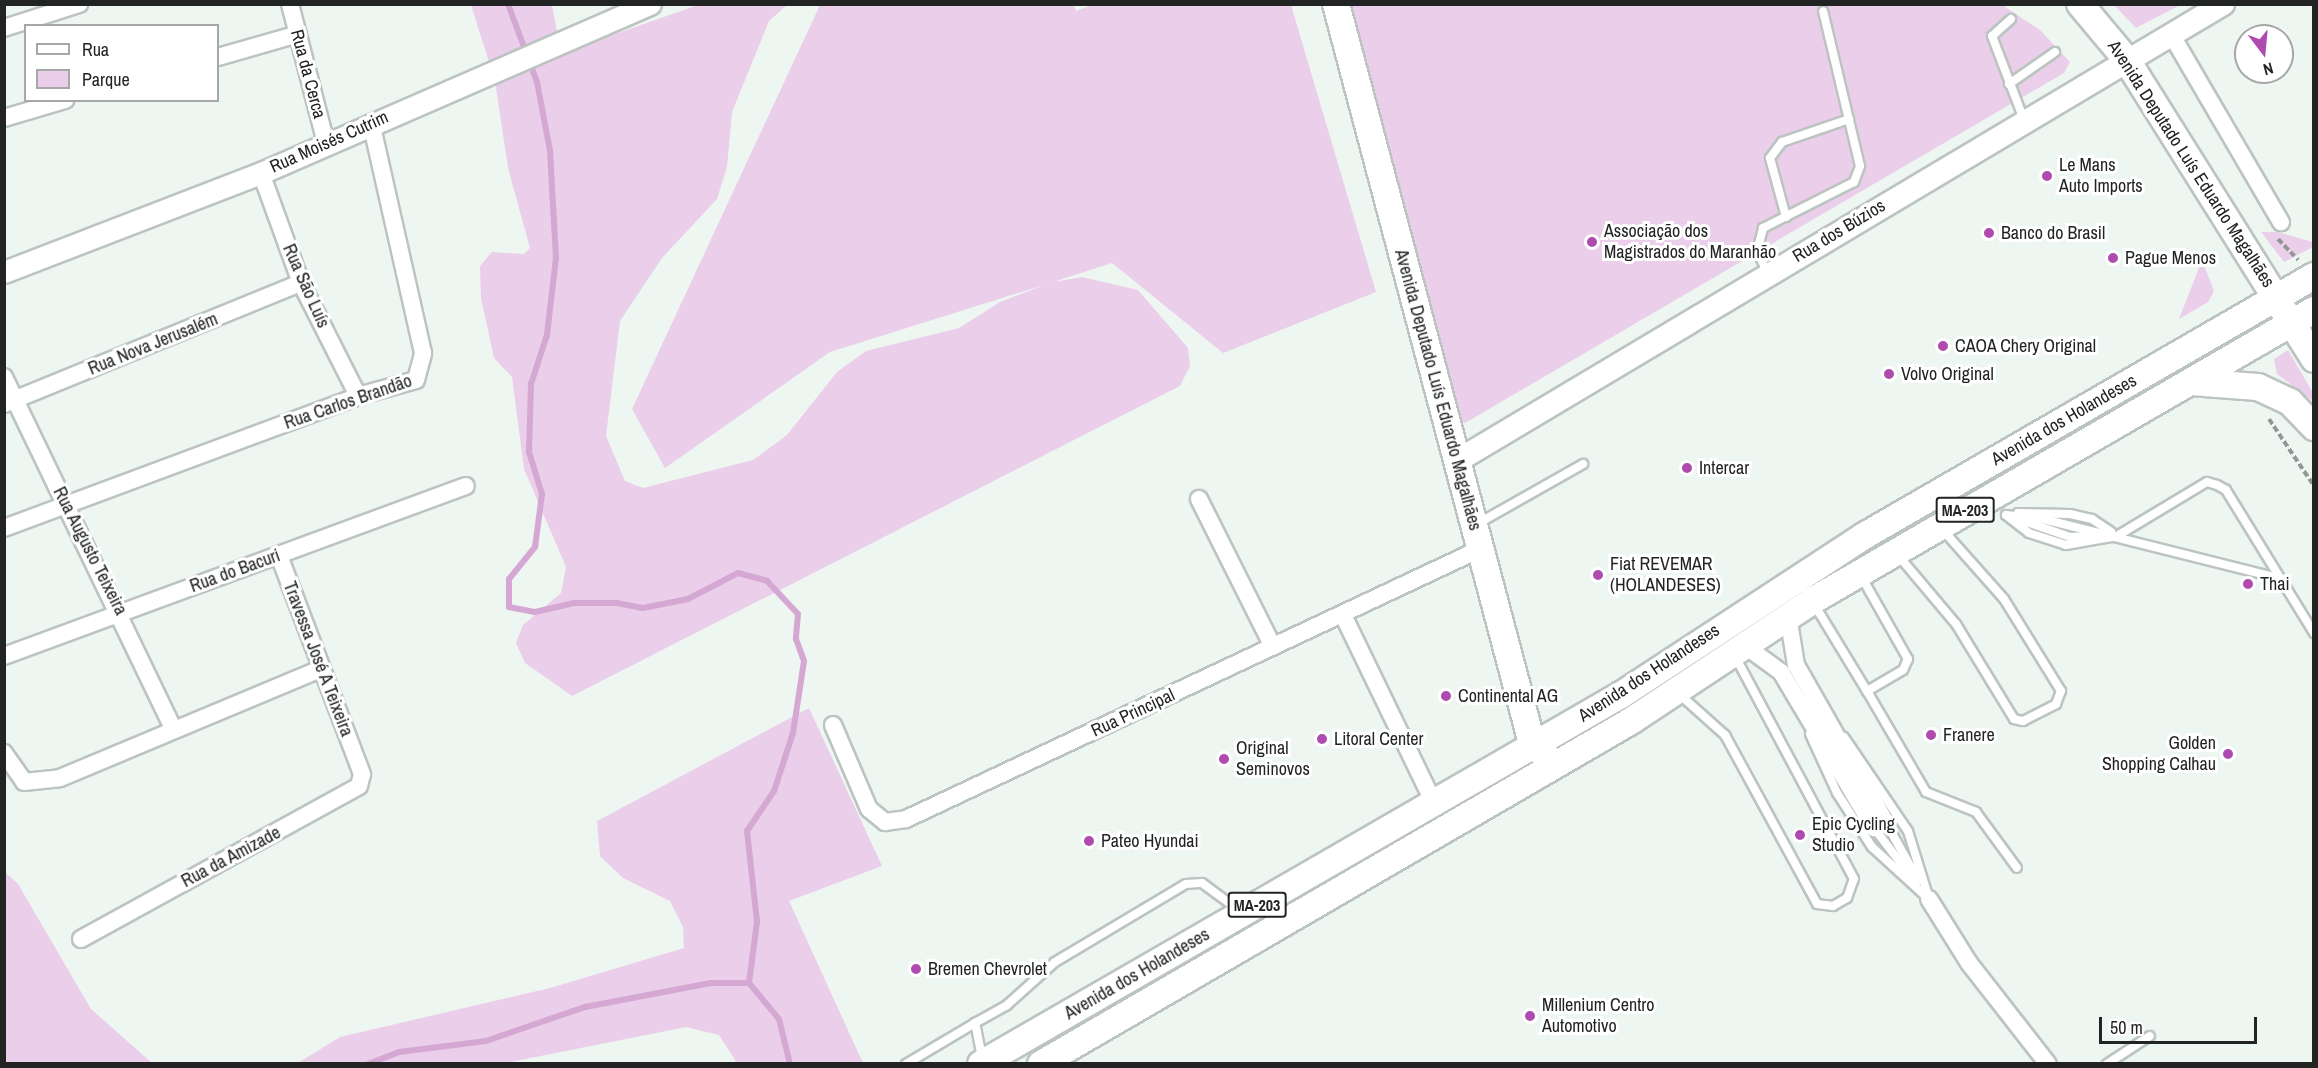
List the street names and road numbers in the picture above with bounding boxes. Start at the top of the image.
street label: Rua da Cerca [286,27,330,121]
street label: Avenida Deputado Luís Eduardo Magalhães [2103,36,2279,292]
street label: Rua Moisés Cutrim [267,106,391,178]
street label: Rua dos Búzios [1789,195,1889,267]
street label: Rua São Luís [278,241,334,331]
street label: Avenida Deputado Luís Eduardo Magalhães [1390,247,1486,533]
street label: Rua Nova Jerusalém [85,308,221,380]
street label: Rua Carlos Brandão [281,370,415,434]
street label: Avenida dos Holandeses [1988,370,2140,470]
street label: Rua Augusto Teixeira [48,483,132,619]
road number: MA-203 [1935,497,1995,523]
street label: Rua do Bacuri [187,545,283,597]
street label: Travessa José A Teixeira [278,578,358,740]
street label: Avenida dos Holandeses [1574,619,1724,727]
street label: Rua Principal [1088,684,1178,742]
street label: Rua da Amizade [177,822,285,892]
road number: MA-203 [1227,892,1287,918]
street label: Avenida dos Holandeses [1061,924,1213,1024]

